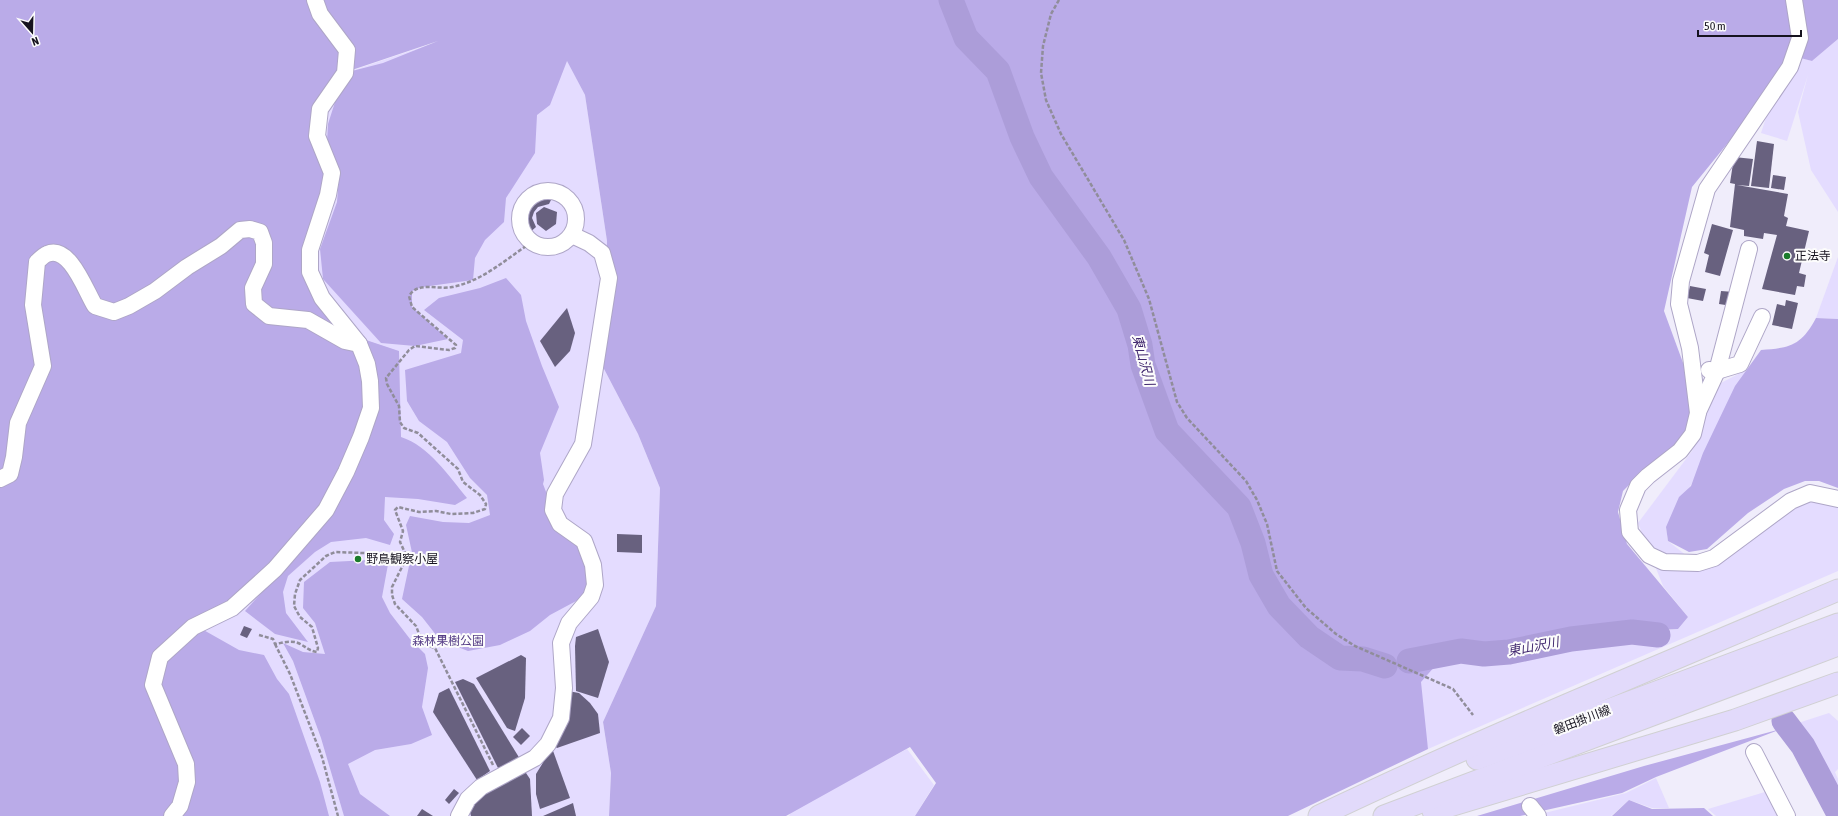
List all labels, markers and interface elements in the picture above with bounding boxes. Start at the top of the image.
north arrow [12,12,52,52]
scale bar [1698,12,1801,38]
text: 50 m [1704,19,1726,33]
text: N [30,35,41,48]
place label: 正法寺 [1795,249,1831,263]
marker: 正法寺 [1782,251,1792,261]
water label: 東山沢川 [1130,333,1158,389]
place label: 野鳥観察小屋 [366,552,438,566]
marker: 野鳥観察小屋 [353,554,363,564]
park label: 森林果樹公園 [412,634,484,648]
water label: 東山沢川 [1506,634,1562,659]
street label: 磐田掛川線 [1551,703,1613,737]

